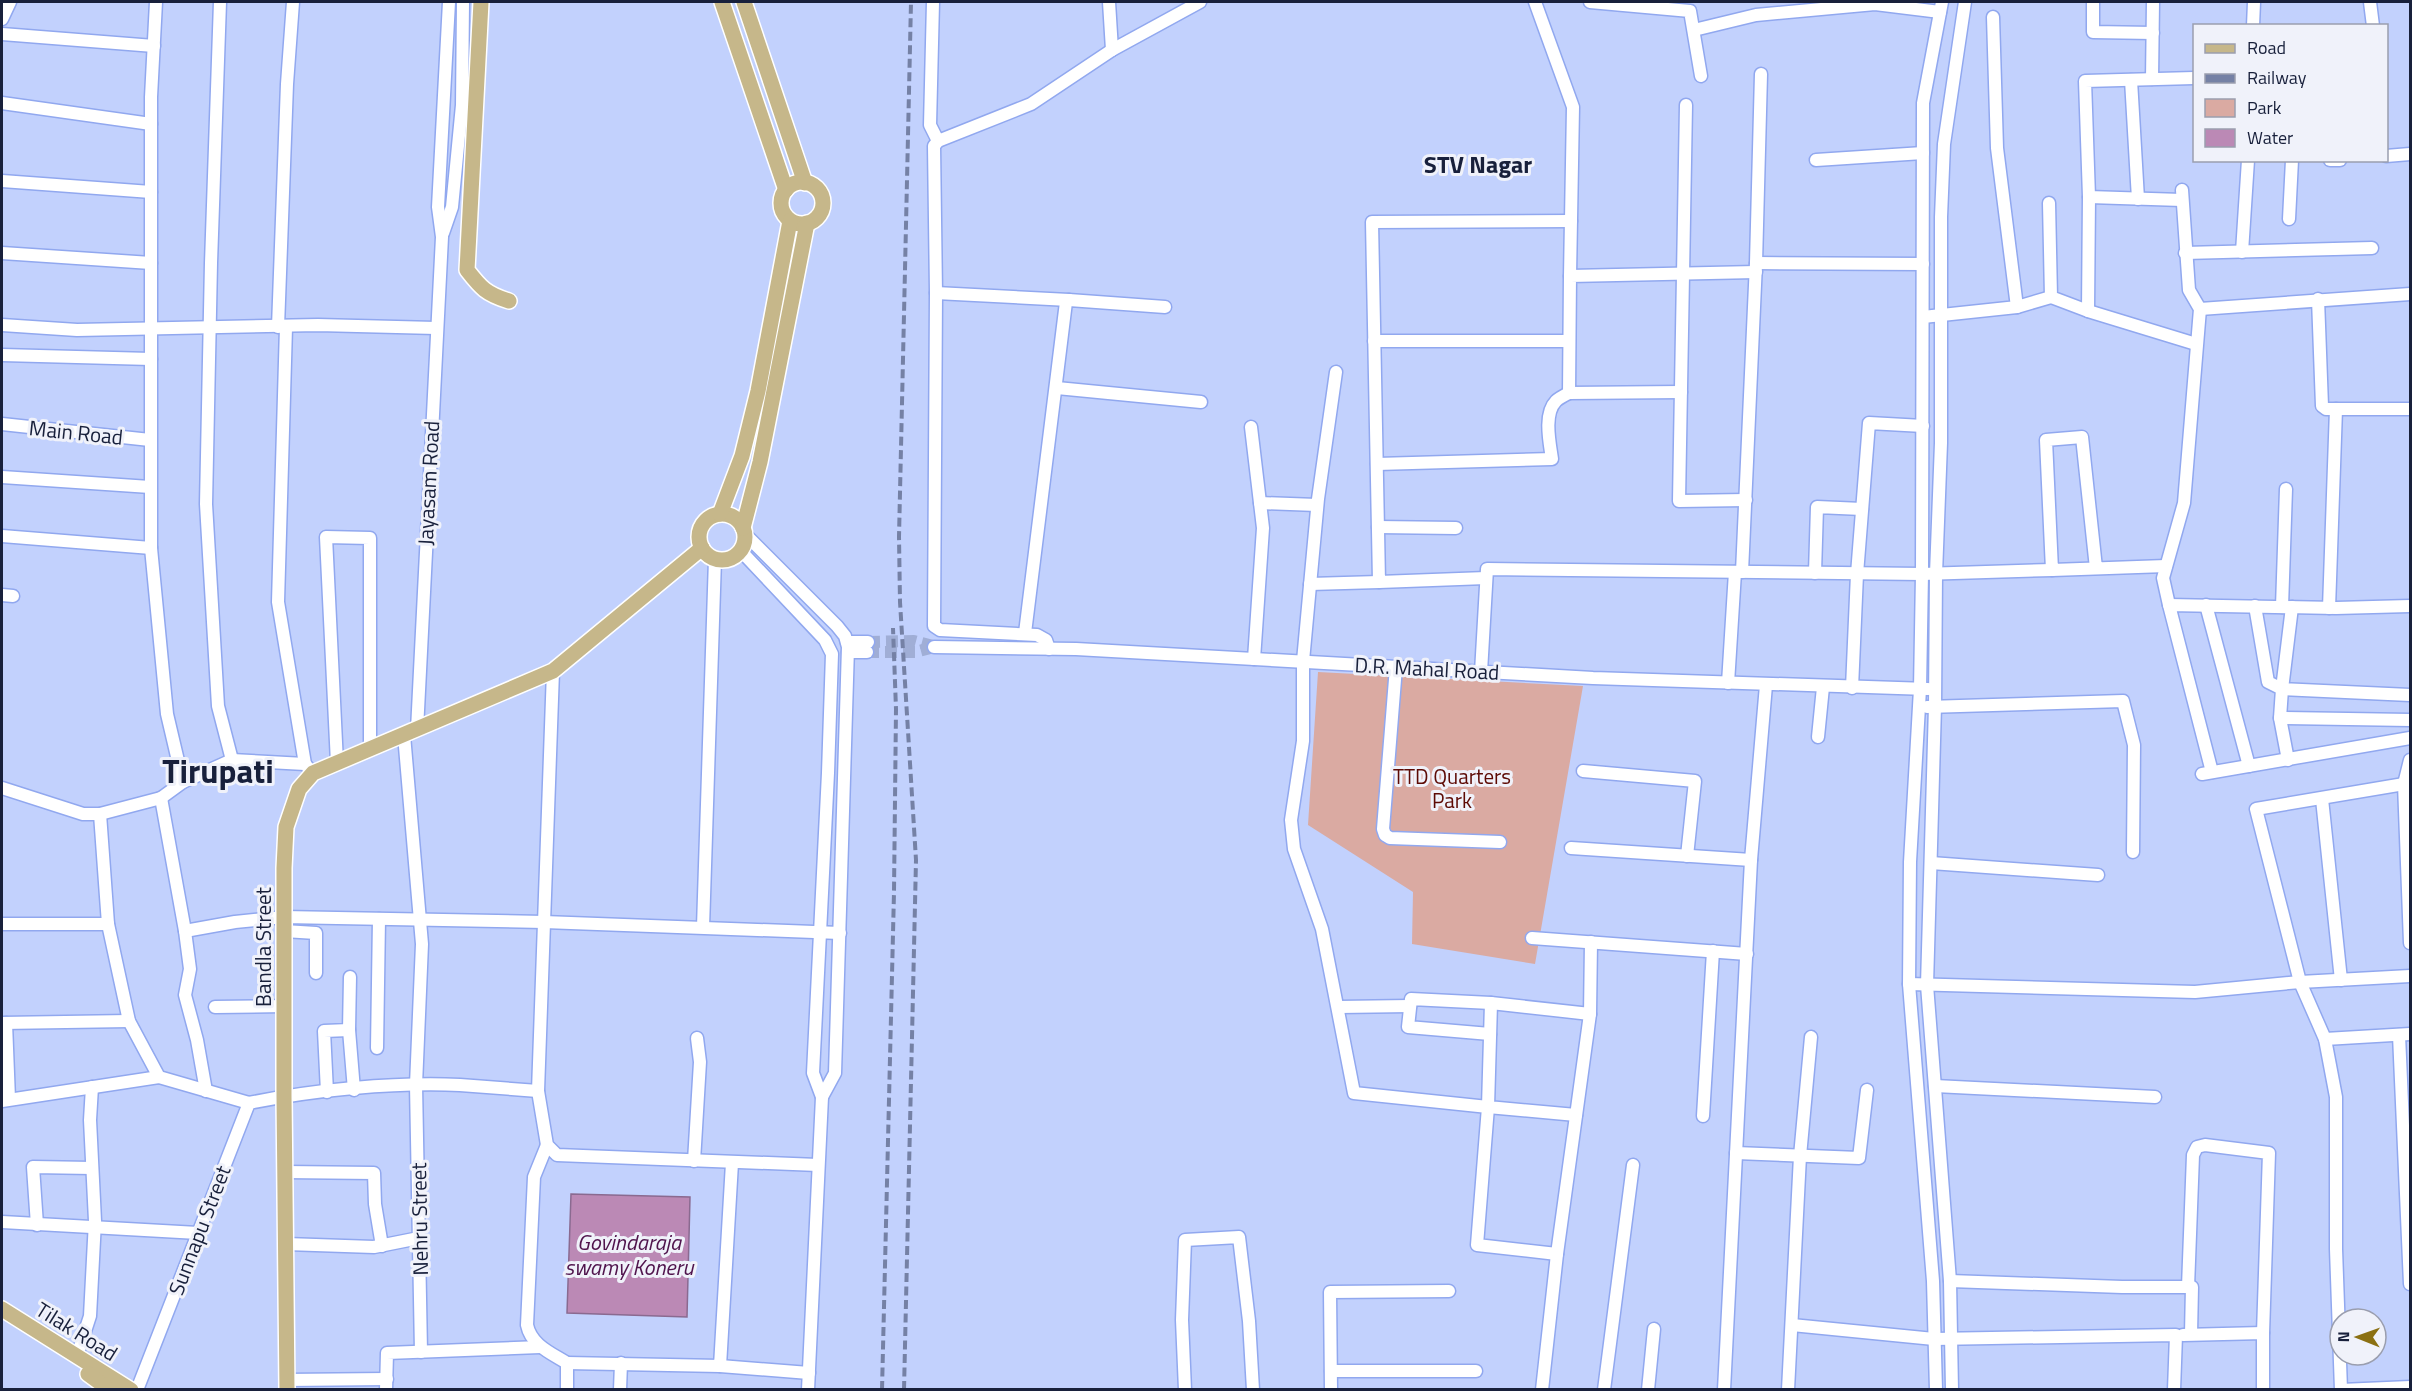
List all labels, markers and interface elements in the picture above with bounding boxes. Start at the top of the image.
legend [2193,24,2388,162]
text: Road [2247,34,2286,61]
text: Railway [2247,64,2307,91]
text: Park [2247,94,2282,121]
text: Water [2247,124,2293,151]
district label: STV Nagar [1424,146,1532,182]
street label: Main Road [28,411,124,453]
street label: Jayasam Road [409,420,447,546]
street label: D.R. Mahal Road [1354,648,1500,688]
district label: Tirupati [162,746,274,796]
park label: TTD Quarters Park [1393,760,1511,816]
street label: Bandla Street [247,886,279,1007]
street label: Sunnapu Street [160,1160,239,1299]
street label: Nehru Street [402,1162,436,1276]
water label: Govindaraja swamy Koneru [565,1225,695,1284]
street label: Tilak Road [30,1293,124,1369]
north arrow [2328,1307,2388,1367]
text: N [2331,1331,2355,1342]

